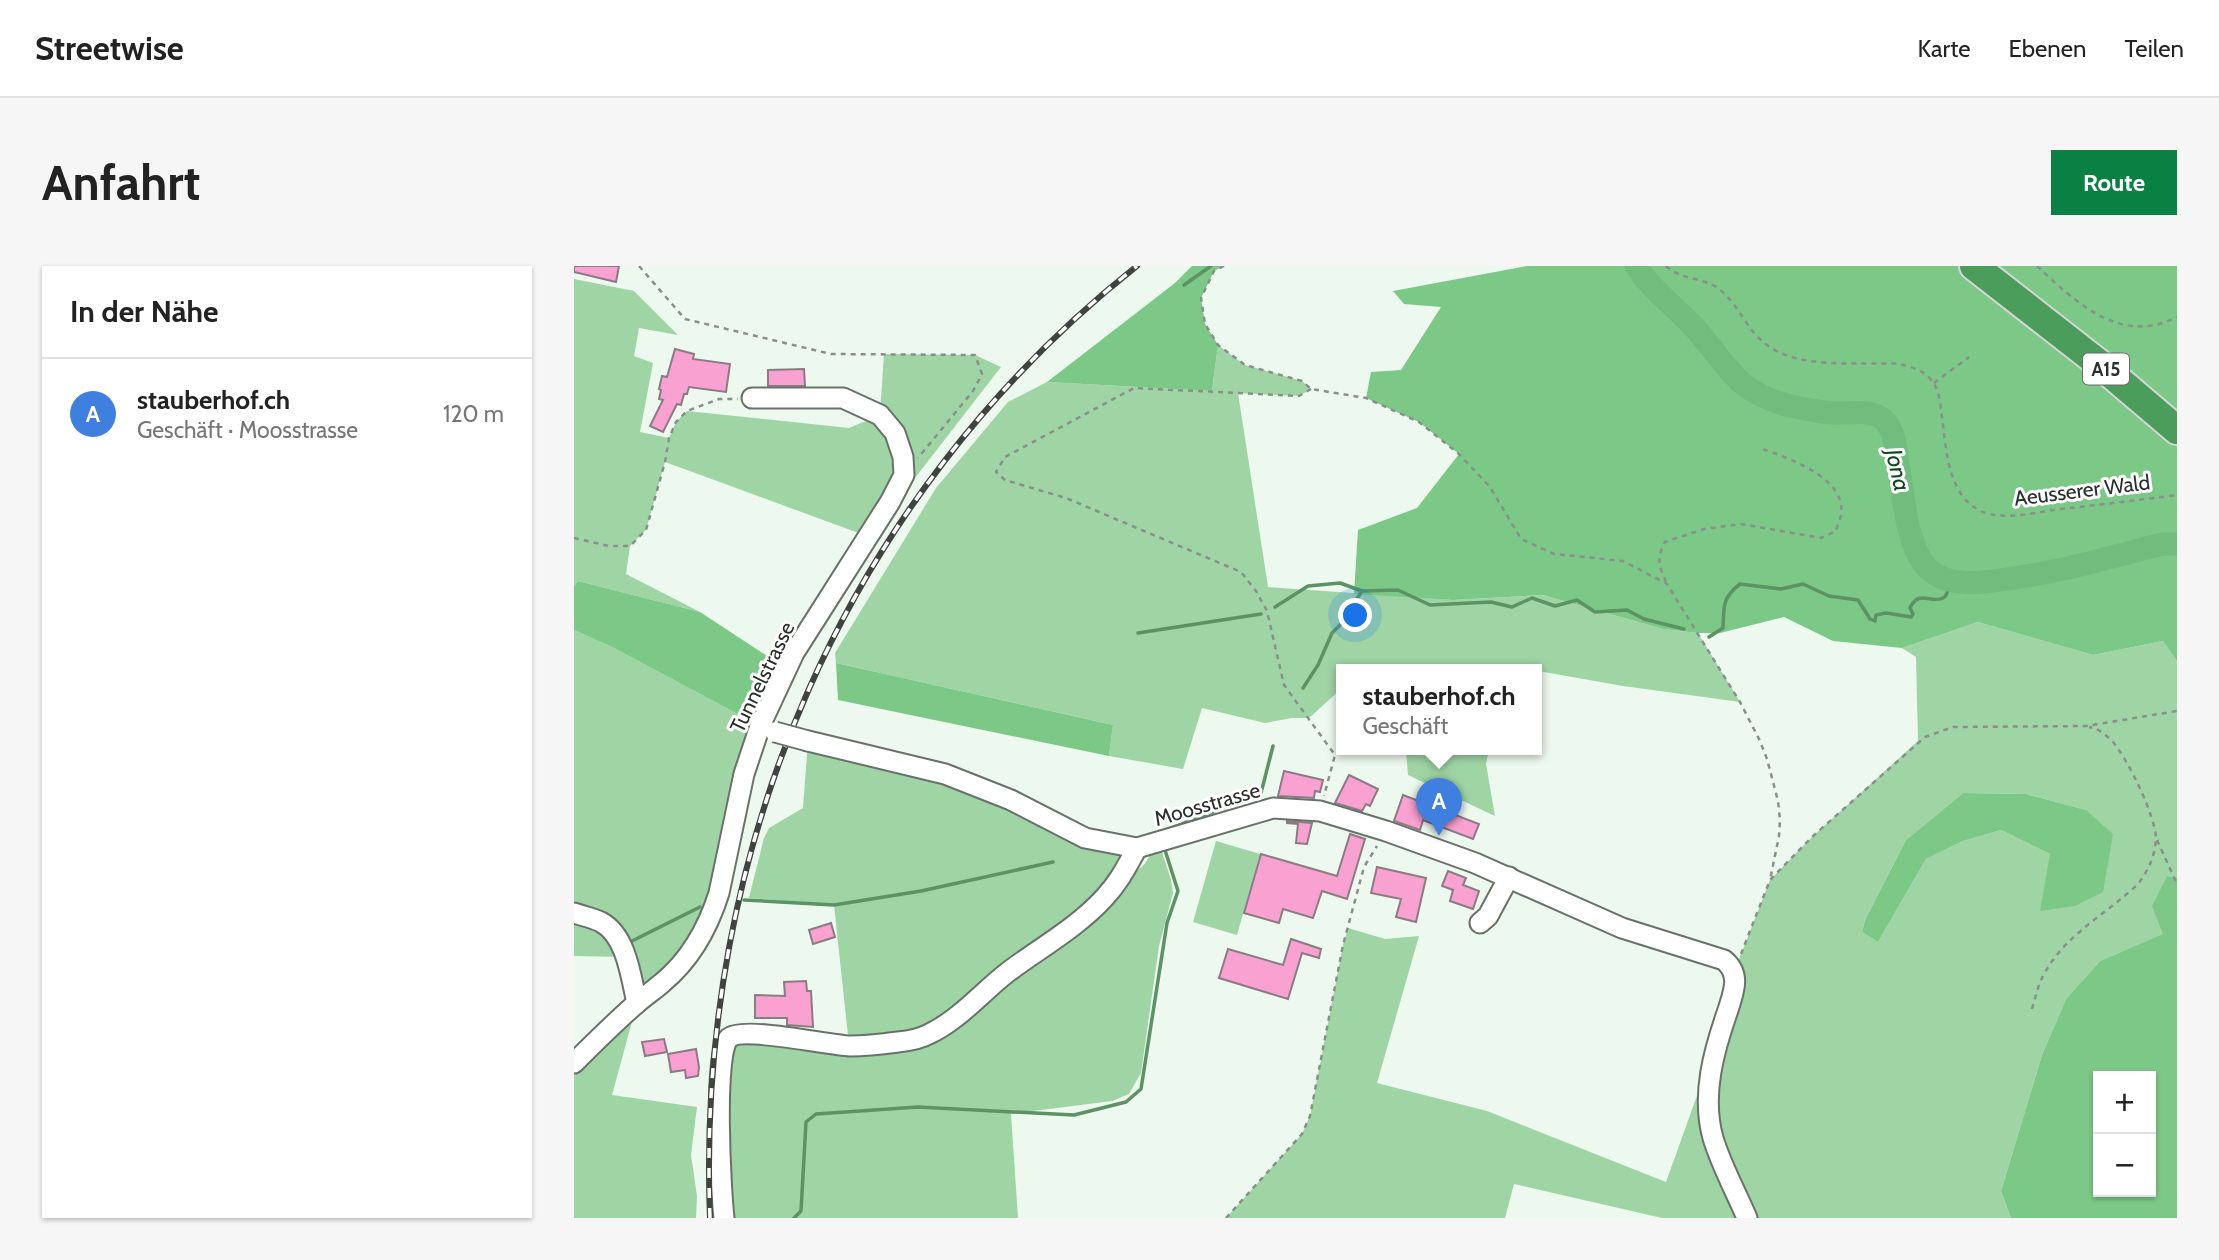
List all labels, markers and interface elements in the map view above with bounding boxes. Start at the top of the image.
text: Streetwise [35,28,184,68]
text: Karte [1917,34,1970,63]
text: Ebenen [2008,34,2086,63]
text: Teilen [2124,34,2184,63]
button: Route [2051,150,2177,215]
text: Anfahrt [42,153,200,212]
text: In der Nähe [70,293,219,330]
road number: A15 [2083,354,2129,384]
text: stauberhof.ch [137,384,290,416]
text: A [86,400,100,428]
text: 120 m [443,400,504,428]
text: Geschäft · Moosstrasse [137,416,358,444]
water label: Jona [1879,444,1916,494]
street label: Aeusserer Wald [2013,469,2151,511]
your location [1338,598,1372,632]
street label: Tunnelstrasse [724,617,800,736]
popup [1336,664,1542,755]
text: stauberhof.ch [1362,680,1516,712]
text: Geschäft [1362,712,1448,740]
street label: Moosstrasse [1151,777,1263,831]
pin: A [1416,778,1462,836]
map controls [2093,1071,2156,1197]
button: + [2093,1071,2156,1134]
button: − [2093,1134,2156,1197]

